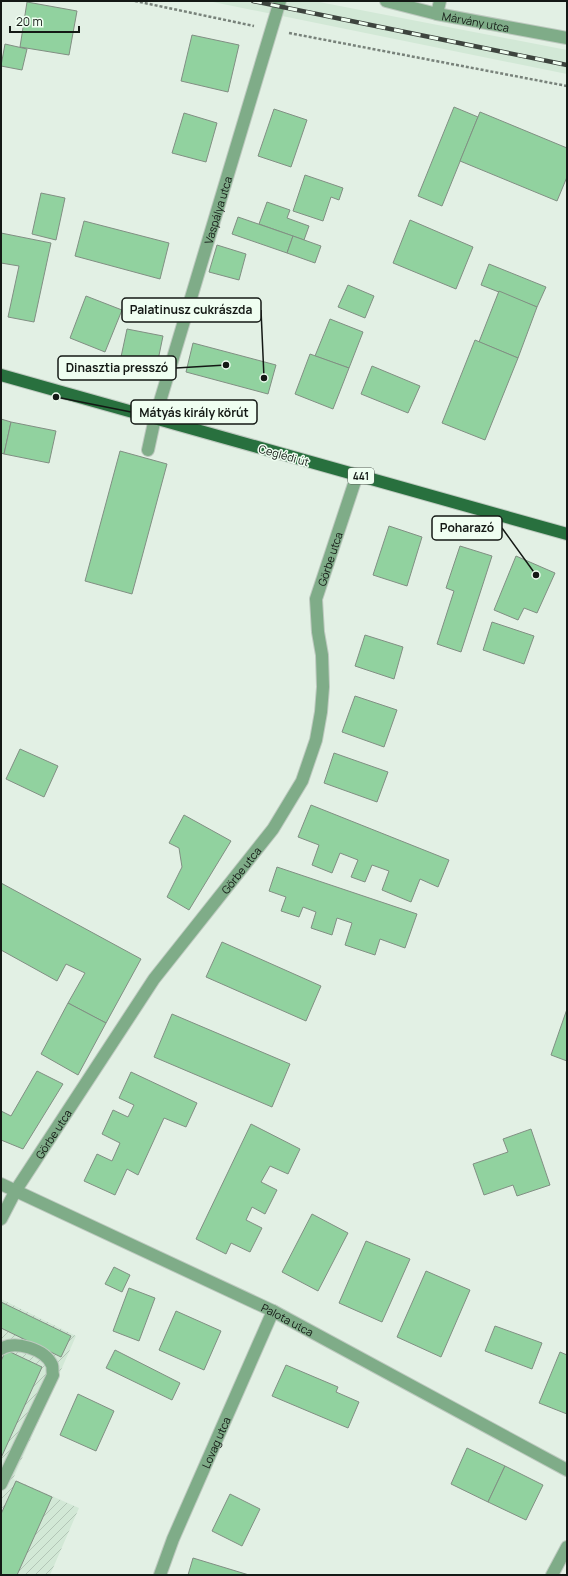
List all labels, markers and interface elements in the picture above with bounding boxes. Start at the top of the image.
scale bar [10,8,79,34]
street label: Márvány utca [441,8,511,35]
text: 20 m [16,13,43,30]
street label: Vaspálya utca [200,174,235,246]
callout: Palatinusz cukrászda [122,298,261,322]
text: Palatinusz cukrászda [130,301,252,318]
callout: Dinasztia presszó [58,356,176,380]
text: Dinasztia presszó [66,359,168,376]
callout: Mátyás király körút [131,400,257,424]
text: Mátyás király körút [139,404,249,421]
street label: Ceglédi út [257,441,311,469]
road number: 441 [348,468,374,484]
callout: Poharazó [432,516,502,540]
text: Poharazó [440,519,494,536]
street label: Görbe utca [313,530,345,588]
street label: Görbe utca [217,843,264,897]
street label: Görbe utca [31,1106,75,1161]
street label: Palota utca [259,1299,317,1339]
street label: Lovag utca [198,1414,233,1470]

